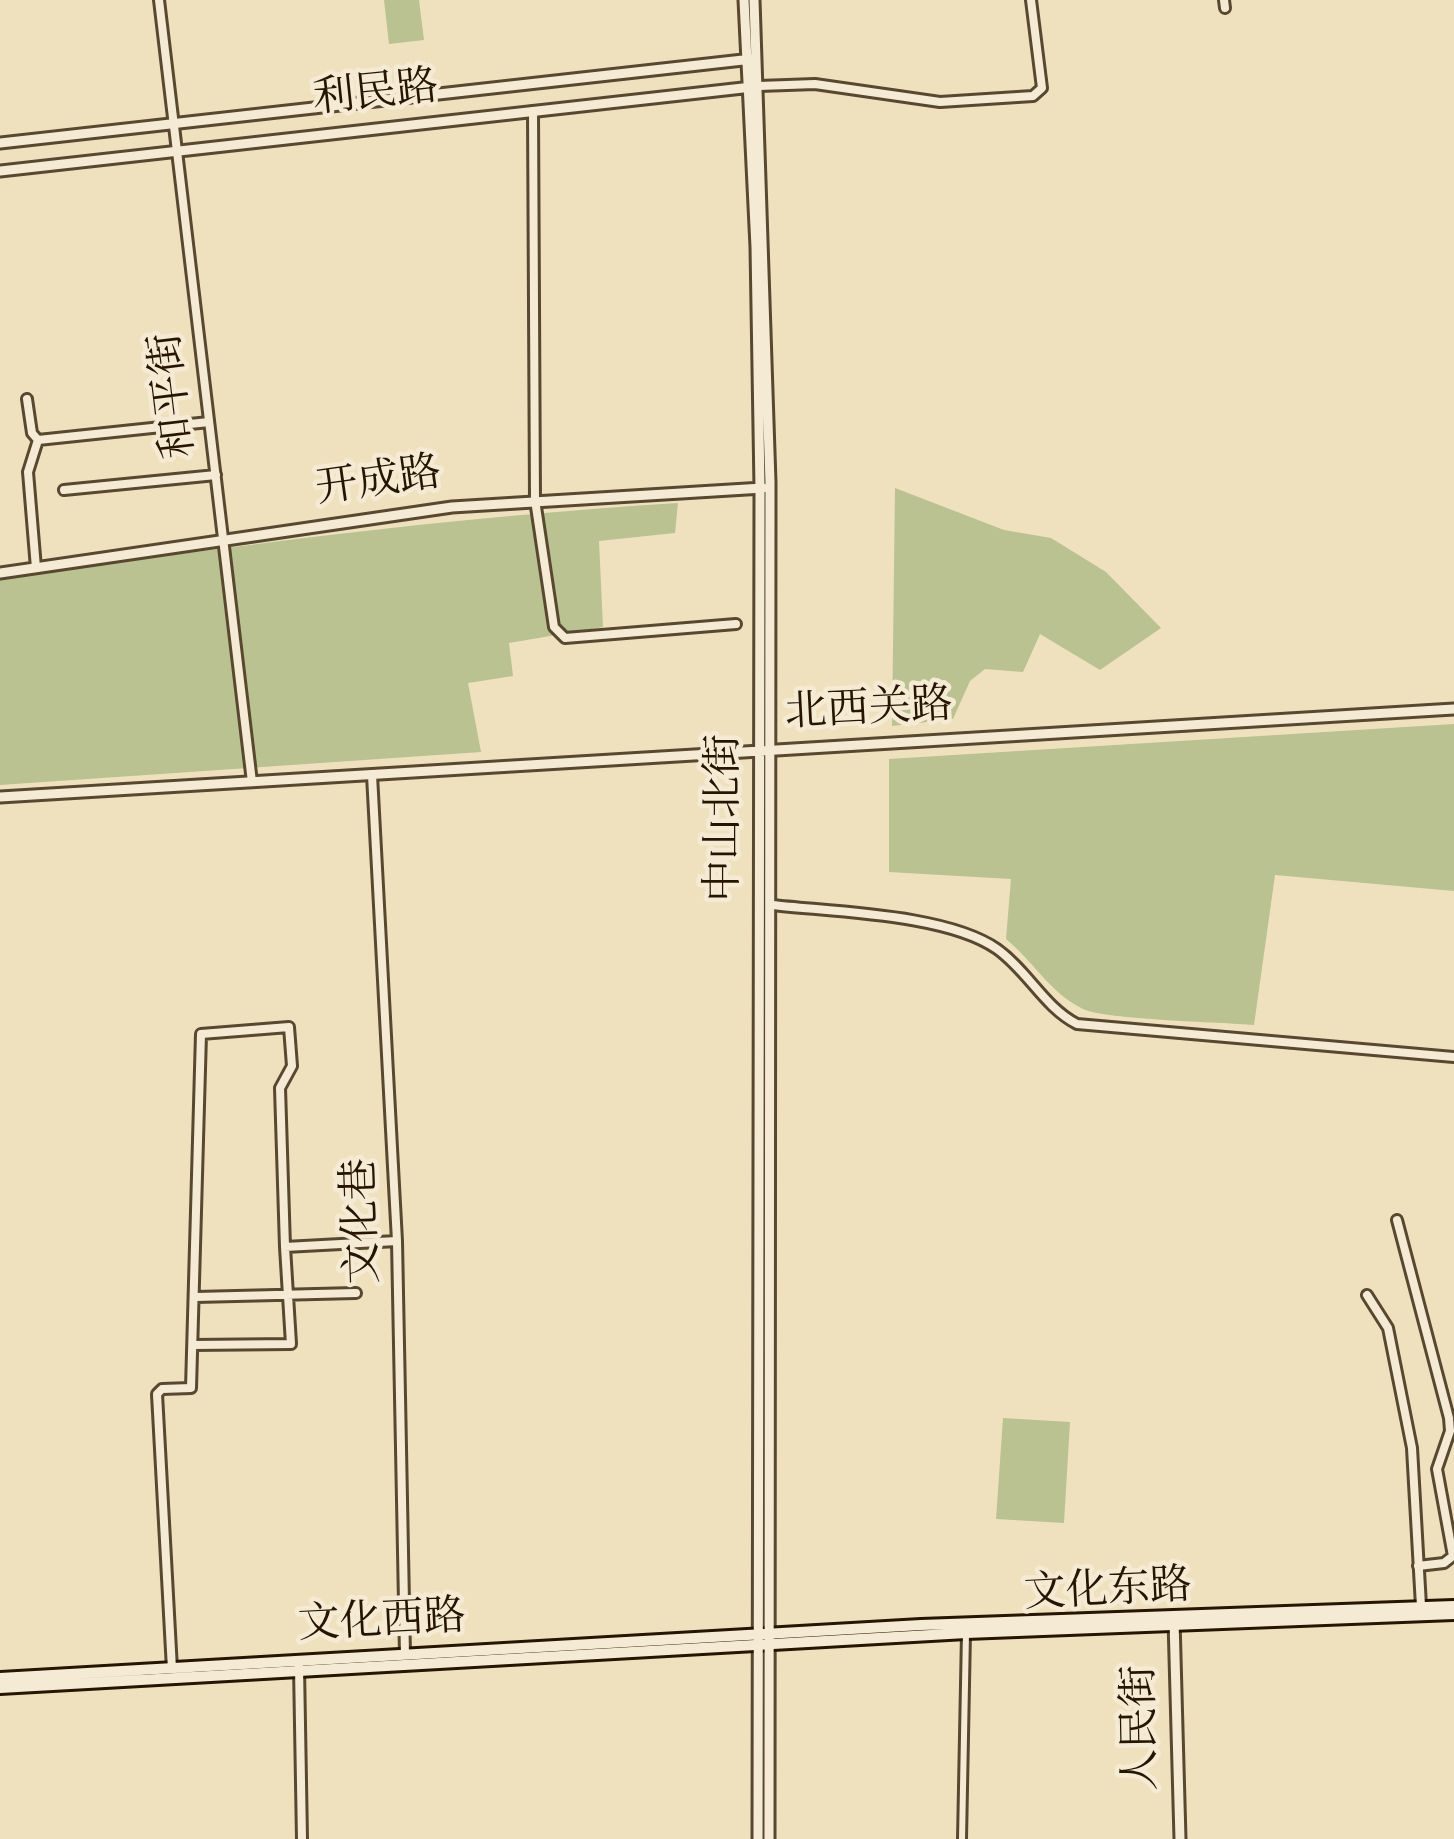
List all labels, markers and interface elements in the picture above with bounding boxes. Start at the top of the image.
street label: 利民路 [311,64,441,128]
street label: 和平街 [143,329,209,461]
street label: 开成路 [313,450,445,518]
street label: 北西关路 [784,682,954,742]
street label: 中山北街 [702,734,752,902]
street label: 文化巷 [338,1157,392,1285]
street label: 文化东路 [1023,1563,1193,1623]
street label: 文化西路 [297,1594,467,1654]
street label: 人民街 [1118,1665,1170,1791]

